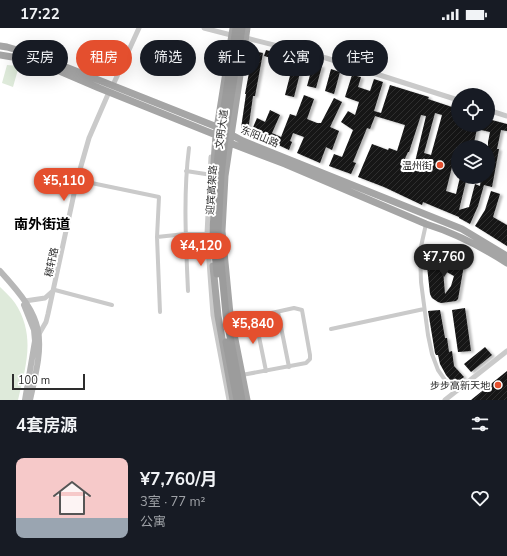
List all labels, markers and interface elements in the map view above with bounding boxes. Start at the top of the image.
text: 17:22 [20,4,60,24]
chip: 买房 [12,40,68,76]
chip: 租房 [76,40,132,76]
chip: 筛选 [140,40,196,76]
chip: 新上 [204,40,260,76]
chip: 公寓 [268,40,324,76]
chip: 住宅 [332,40,388,76]
map controls [451,88,495,184]
button: locate [451,88,495,132]
street label: 文明大道 [212,108,232,150]
street label: 东阳山路 [238,123,281,151]
button: layers [451,140,495,184]
place label: 温州街 [402,159,432,173]
marker: 温州街 [435,160,445,170]
street label: 迎宾高架路 [203,165,221,215]
pin: ¥5,110 [31,168,97,202]
text: ¥5,110 [43,172,85,190]
district label: 南外街道 [14,215,70,234]
pin: ¥4,120 [168,233,234,267]
text: ¥4,120 [180,237,222,255]
pin: ¥7,760 [411,244,477,278]
street label: 稼轩路 [42,246,62,278]
text: ¥7,760 [423,248,465,266]
pin: ¥5,840 [220,311,286,345]
text: ¥5,840 [232,315,274,333]
scale bar [12,372,85,391]
text: 100 m [18,373,50,388]
place label: 步步高新天地 [430,379,491,393]
marker: 步步高新天地 [493,380,503,390]
icon: filters [469,413,491,435]
text: 4套房源 [16,414,77,437]
text: ¥7,760/月 [140,468,218,491]
icon: home [48,474,96,522]
icon: heart [469,487,491,509]
text: 3室 · 77 m² [140,493,205,511]
text: 公寓 [140,513,166,531]

